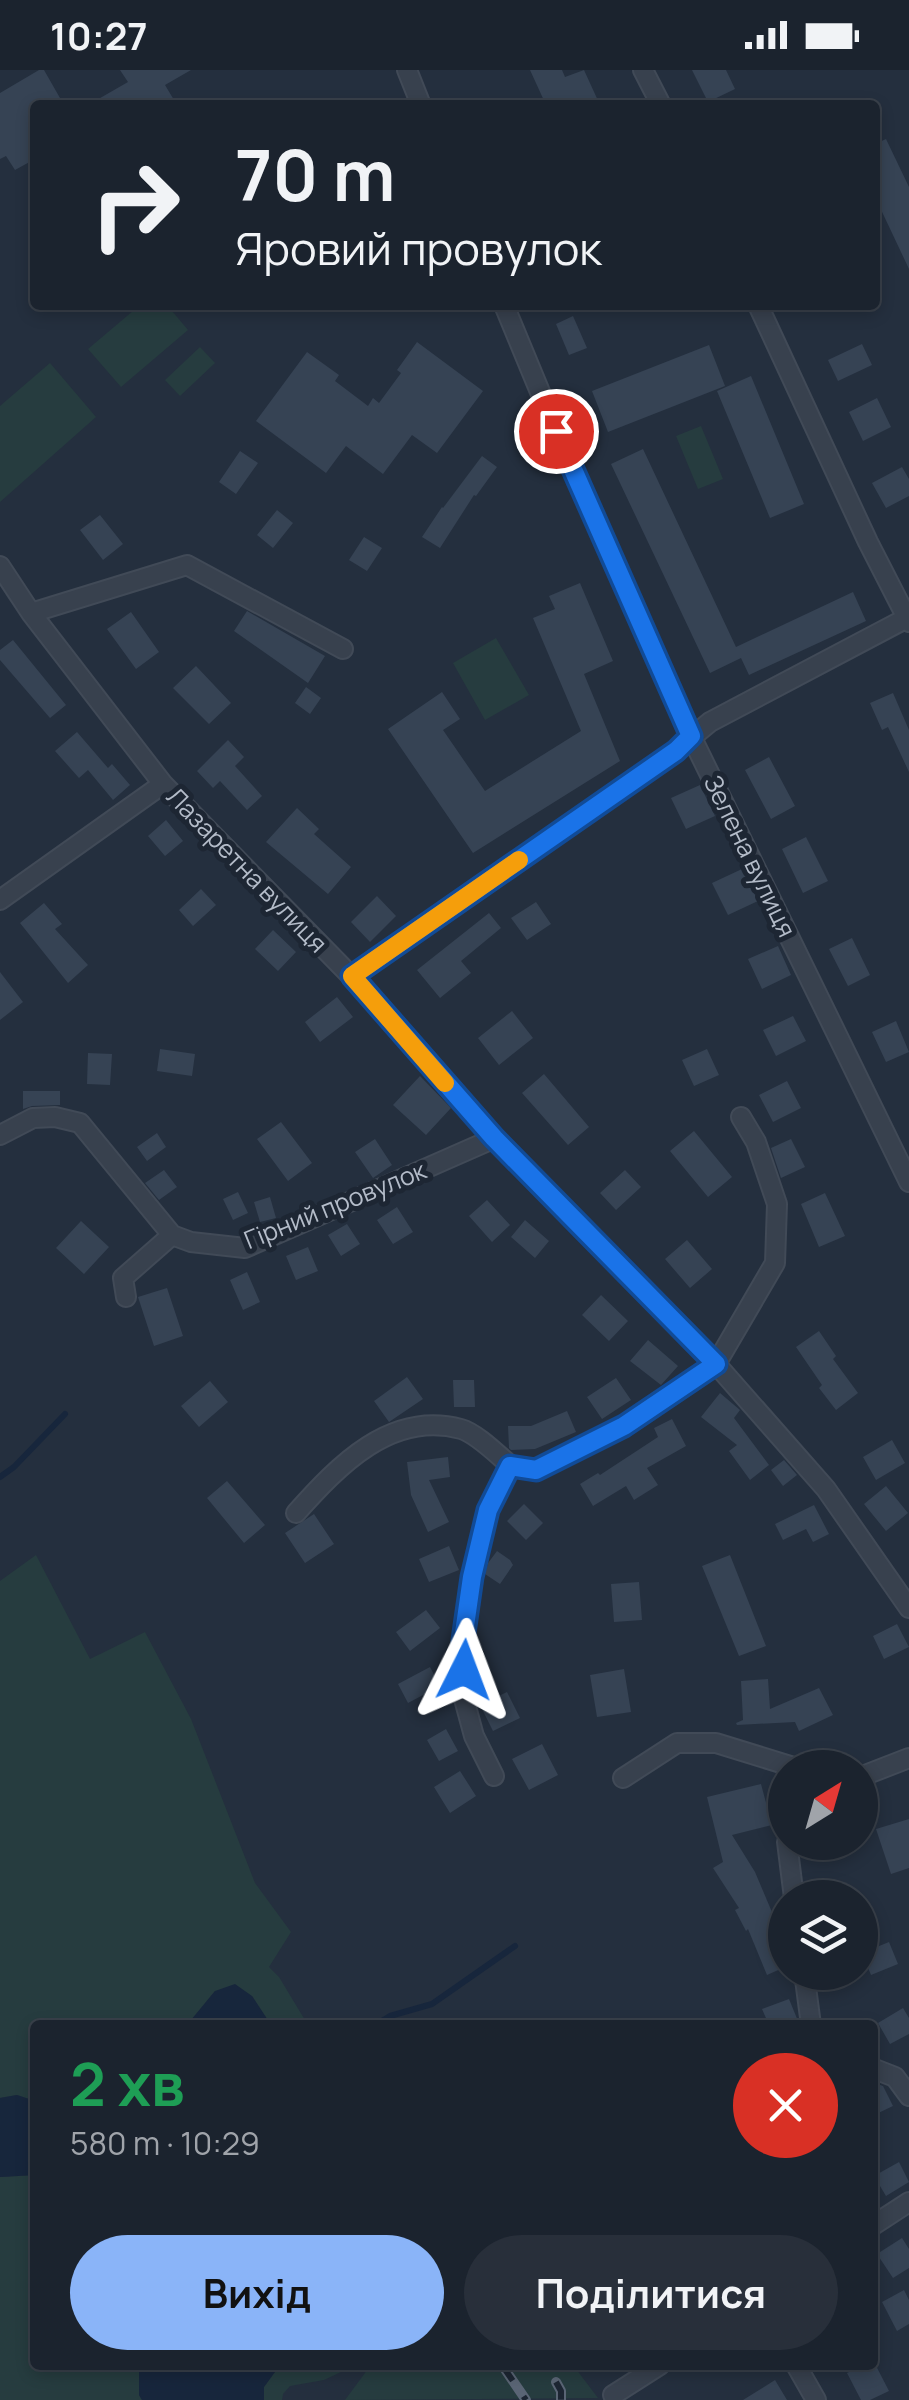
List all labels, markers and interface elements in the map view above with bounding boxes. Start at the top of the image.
text: 10:27 [50,9,148,61]
text: 70 m [235,126,395,222]
icon: right [70,140,200,270]
text: Яровий провулок [235,217,602,279]
pin [514,389,599,474]
icon: arrive [529,404,584,459]
street label: Зелена вулиця [696,769,805,943]
street label: Лазаретна вулиця [159,779,335,960]
street label: Гірний провулок [239,1152,432,1257]
position arrow [412,1618,516,1722]
north arrow [768,1750,878,1860]
map controls [768,1750,878,1990]
button: layers [768,1880,878,1990]
text: 2 хв [70,2042,185,2124]
button: close [733,2053,838,2158]
text: 580 m · 10:29 [70,2121,260,2165]
button: Вихід [70,2235,444,2350]
button: Поділитися [464,2235,838,2350]

